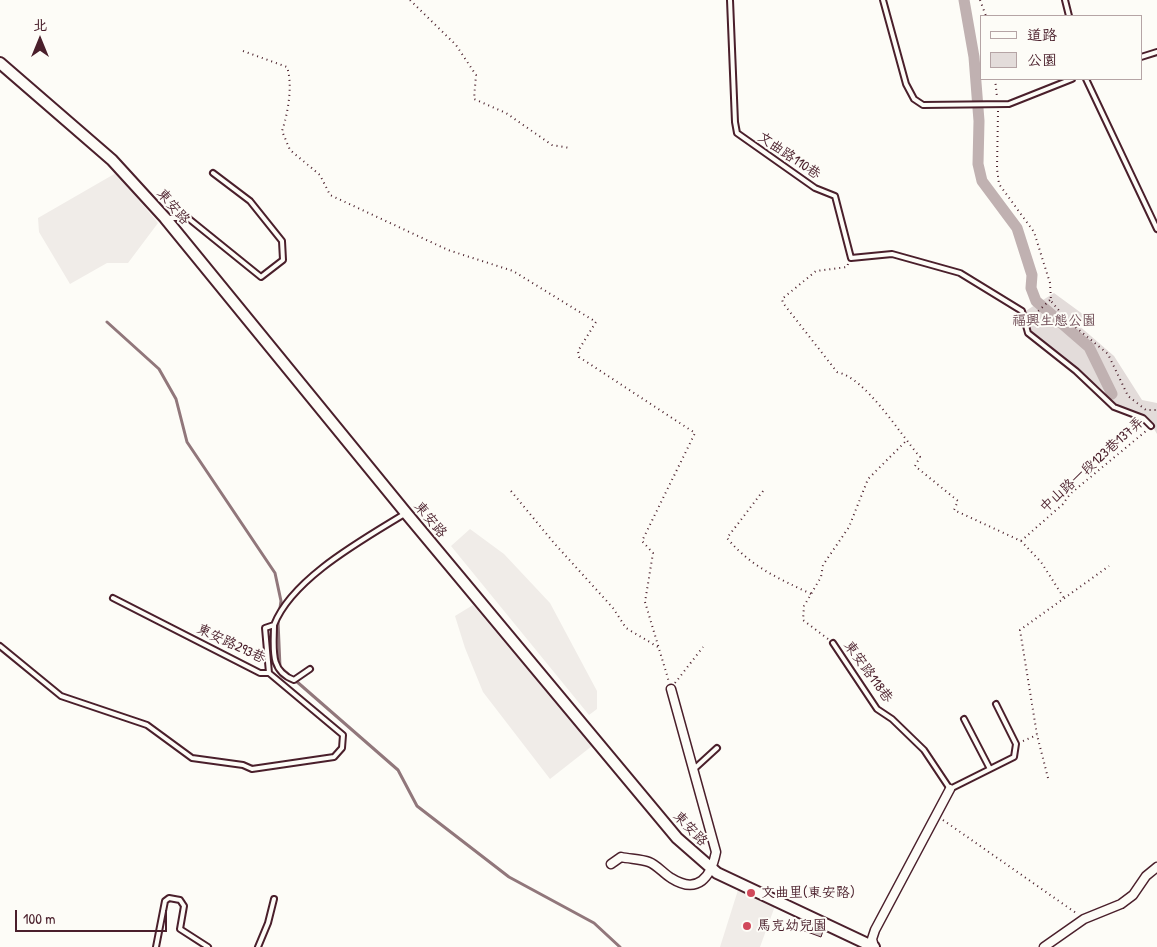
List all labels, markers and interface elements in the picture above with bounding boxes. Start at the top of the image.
north arrow [15,15,65,65]
text: 北 [33,15,47,34]
legend [980,15,1142,80]
text: 道路 [1027,24,1057,45]
text: 公園 [1027,49,1057,70]
street label: 文曲路110巷 [754,129,824,183]
street label: 東安路 [153,186,193,228]
park label: 福興生態公園 [1012,313,1096,329]
street label: 中山路一段123巷137弄 [1037,414,1147,516]
street label: 東安路 [410,499,450,541]
street label: 東安路293巷 [194,621,268,667]
street label: 東安路118巷 [840,638,896,706]
street label: 東安路 [669,808,711,850]
place label: 文曲里(東安路) [761,885,855,901]
marker: 文曲里(東安路) [745,887,757,899]
scale bar [18,900,170,932]
text: 100 m [23,908,56,929]
place label: 馬克幼兒園 [757,918,827,934]
marker: 馬克幼兒園 [741,920,753,932]

